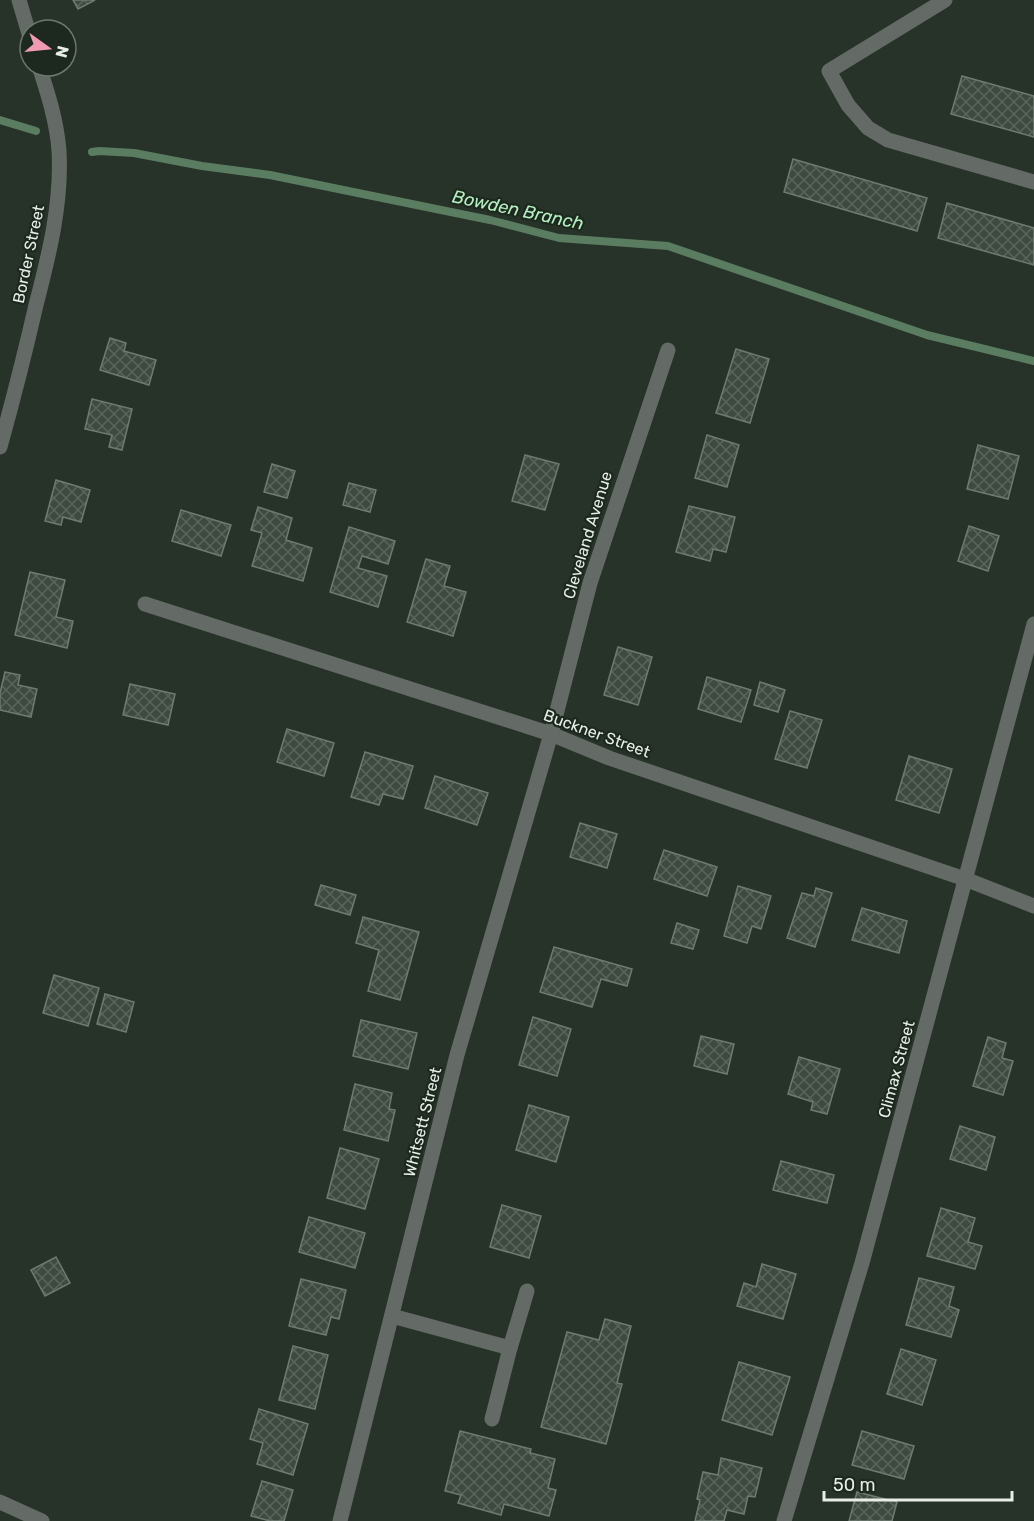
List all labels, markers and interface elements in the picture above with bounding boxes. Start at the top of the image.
north arrow [18,18,78,78]
text: N [51,44,73,60]
water label: Bowden Branch [450,185,586,235]
street label: Border Street [9,203,48,305]
street label: Cleveland Avenue [559,469,616,601]
street label: Buckner Street [541,705,653,762]
street label: Climax Street [874,1018,919,1120]
street label: Whitsett Street [400,1065,445,1179]
scale bar [824,1464,1012,1502]
text: 50 m [833,1474,876,1496]

